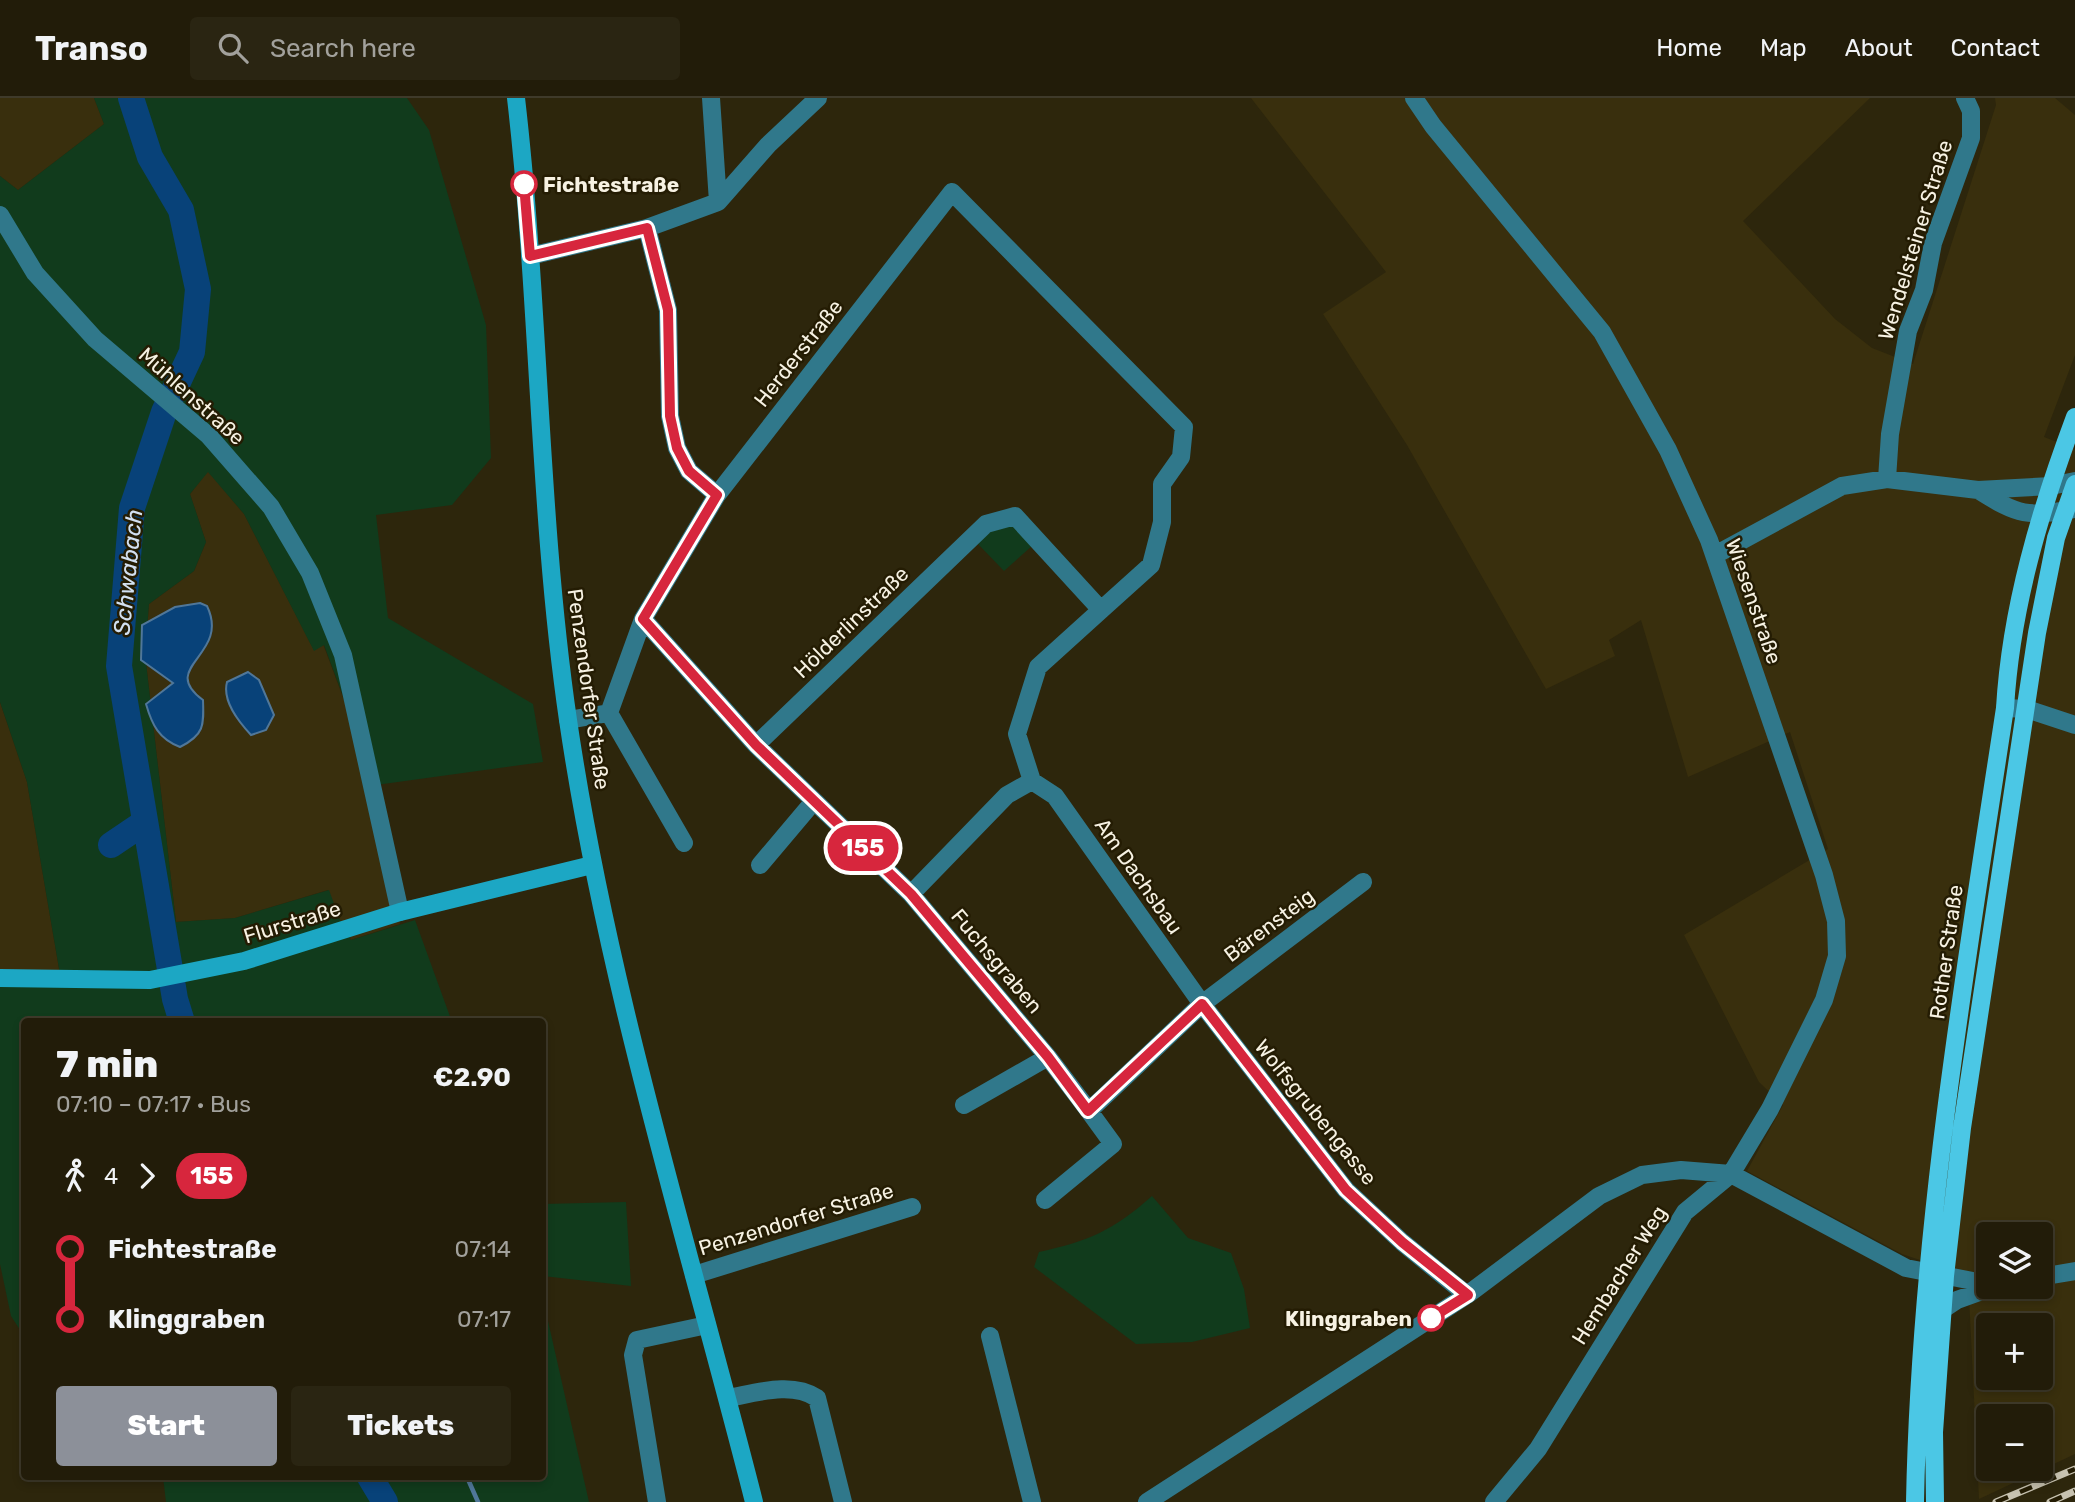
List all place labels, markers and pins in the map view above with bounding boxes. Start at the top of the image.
marker: Fichtestraße [511,171,537,197]
place label: Fichtestraße [543,172,679,197]
marker: Klinggraben [1418,1305,1444,1331]
place label: Klinggraben [1285,1306,1412,1331]

